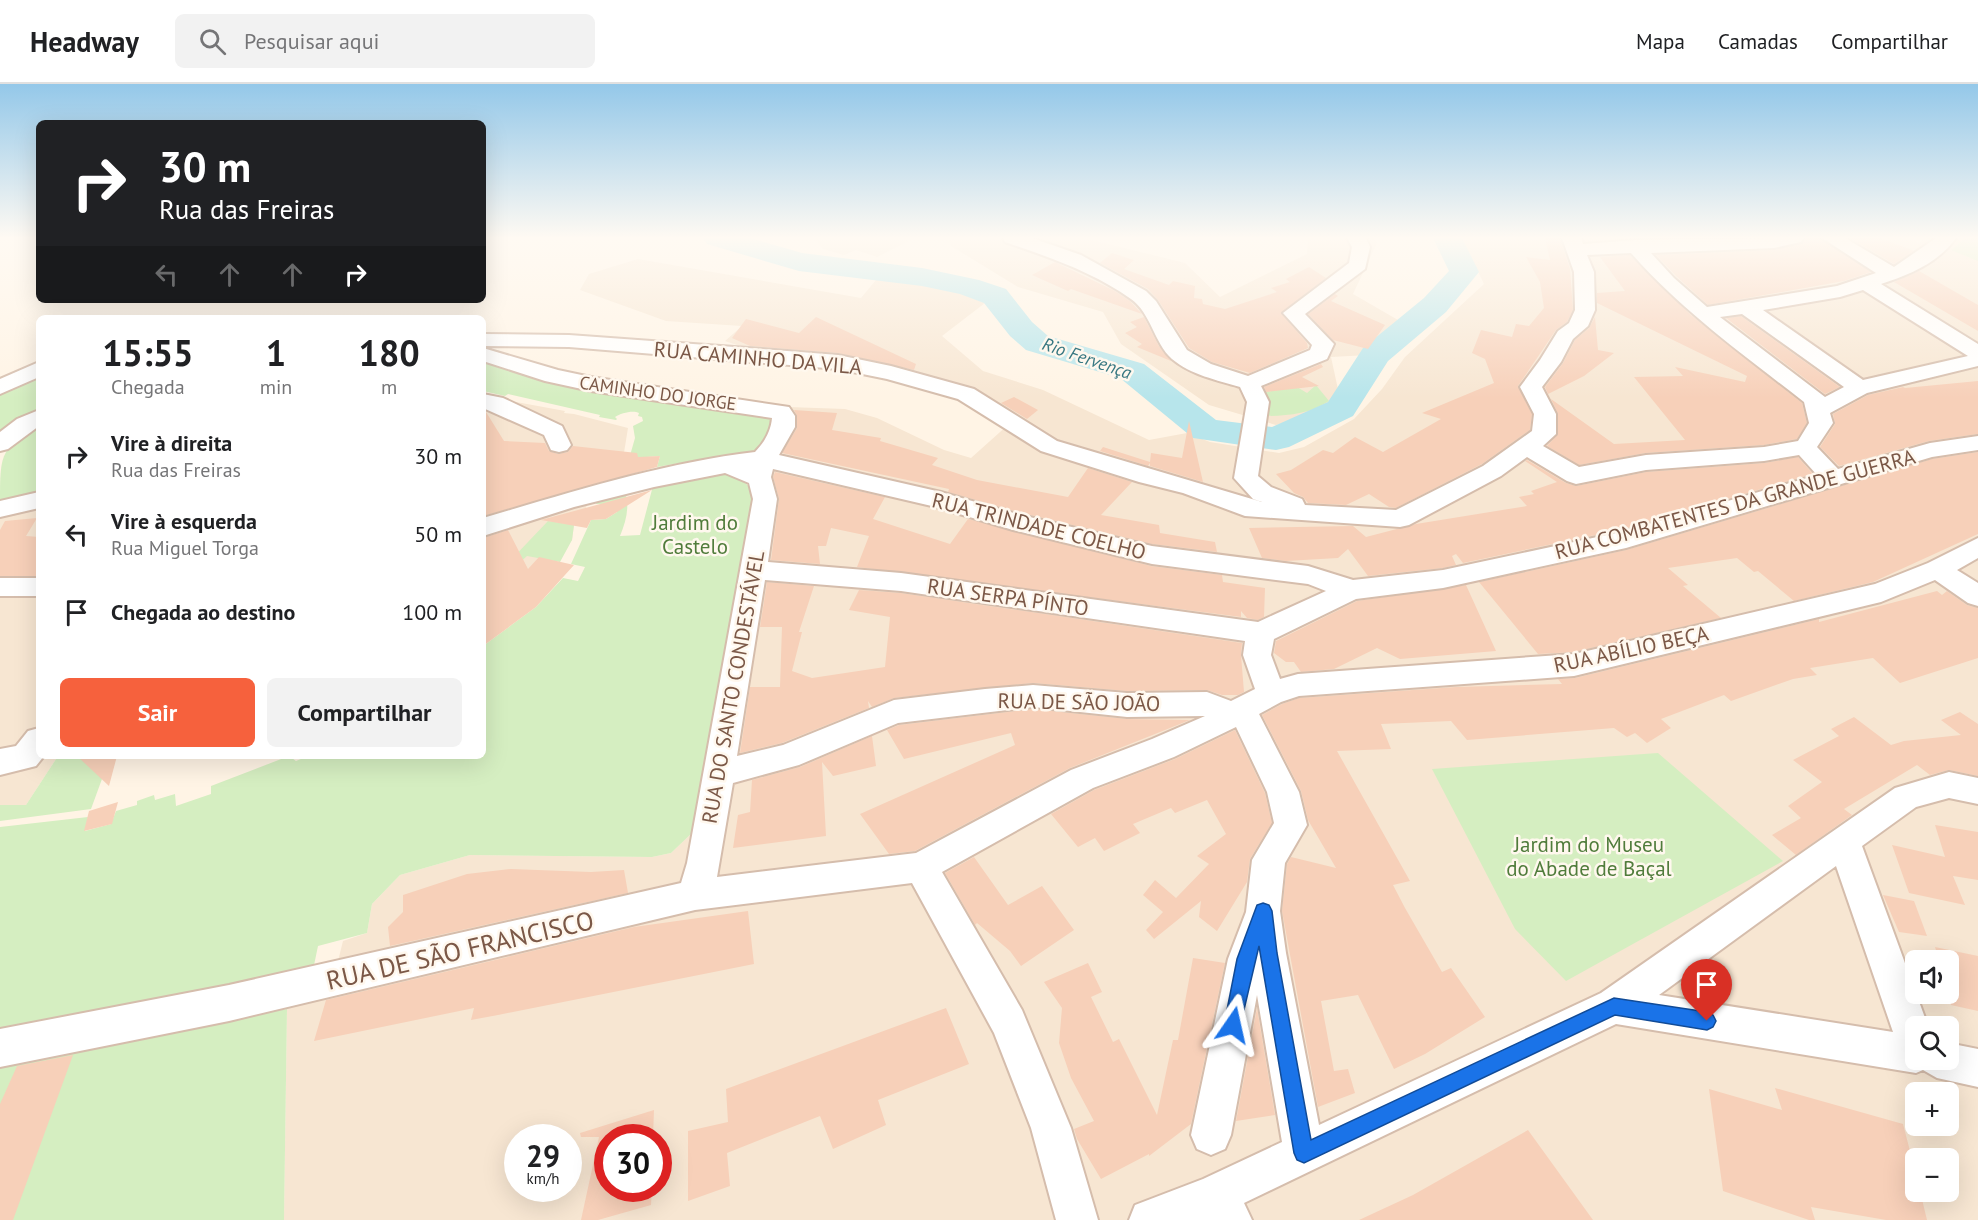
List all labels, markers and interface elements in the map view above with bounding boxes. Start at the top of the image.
search box [175,14,595,68]
text: Headway [30,23,139,60]
icon: search [196,25,229,58]
text: Pesquisar aqui [244,27,379,55]
text: Mapa [1636,28,1685,55]
text: Camadas [1718,28,1798,55]
text: Compartilhar [1831,28,1948,55]
text: 30 m [159,139,251,194]
icon: right [60,144,138,222]
text: Rua das Freiras [159,192,334,226]
icon: left [150,258,183,291]
icon: ahead [213,258,246,291]
icon: ahead [276,258,309,291]
icon: right [339,258,372,291]
text: 15:55 [102,329,194,376]
text: 1 [266,329,286,376]
text: 180 [359,329,420,376]
water label: Rio Fervença [1039,332,1135,384]
street label: RUA CAMINHO DA VILA [653,335,864,381]
street label: CAMINHO DO JORGE [578,371,738,415]
text: Chegada [111,374,185,400]
text: min [260,374,292,400]
text: m [381,374,397,400]
text: Vire à direita [111,429,232,457]
icon: right [60,440,93,473]
text: 30 m [414,442,462,470]
street label: RUA COMBATENTES DA GRANDE GUERRA [1552,443,1919,565]
text: Rua das Freiras [111,457,241,483]
street label: RUA TRINDADE COELHO [929,486,1149,566]
text: Vire à esquerda [111,507,257,535]
park label: Jardim do Castelo [651,509,738,560]
icon: left [60,518,93,551]
text: 50 m [414,520,462,548]
text: Rua Miguel Torga [111,535,259,561]
street label: RUA DO SANTO CONDESTÁVEL [696,548,770,826]
street label: RUA SERPA PÍNTO [926,572,1090,622]
icon: arrive [60,596,93,629]
text: Chegada ao destino [111,598,295,626]
text: 100 m [402,598,462,626]
street label: RUA ABÍLIO BEÇA [1551,619,1711,679]
button: Sair [60,678,255,747]
button: Compartilhar [267,678,462,747]
street label: RUA DE SÃO JOÃO [997,687,1161,717]
park label: Jardim do Museu do Abade de Baçal [1506,831,1672,882]
street label: RUA DE SÃO FRANCISCO [323,903,597,997]
map controls [1905,950,1959,1202]
button: sound [1905,950,1959,1004]
pin [1681,959,1732,1021]
icon: arrive [1690,968,1723,1001]
position arrow [1201,993,1265,1057]
button: search [1905,1016,1959,1070]
button: + [1905,1082,1959,1136]
speed limit sign: 30 [594,1124,672,1202]
text: 29 [526,1136,560,1175]
button: − [1905,1148,1959,1202]
text: km/h [527,1169,559,1188]

